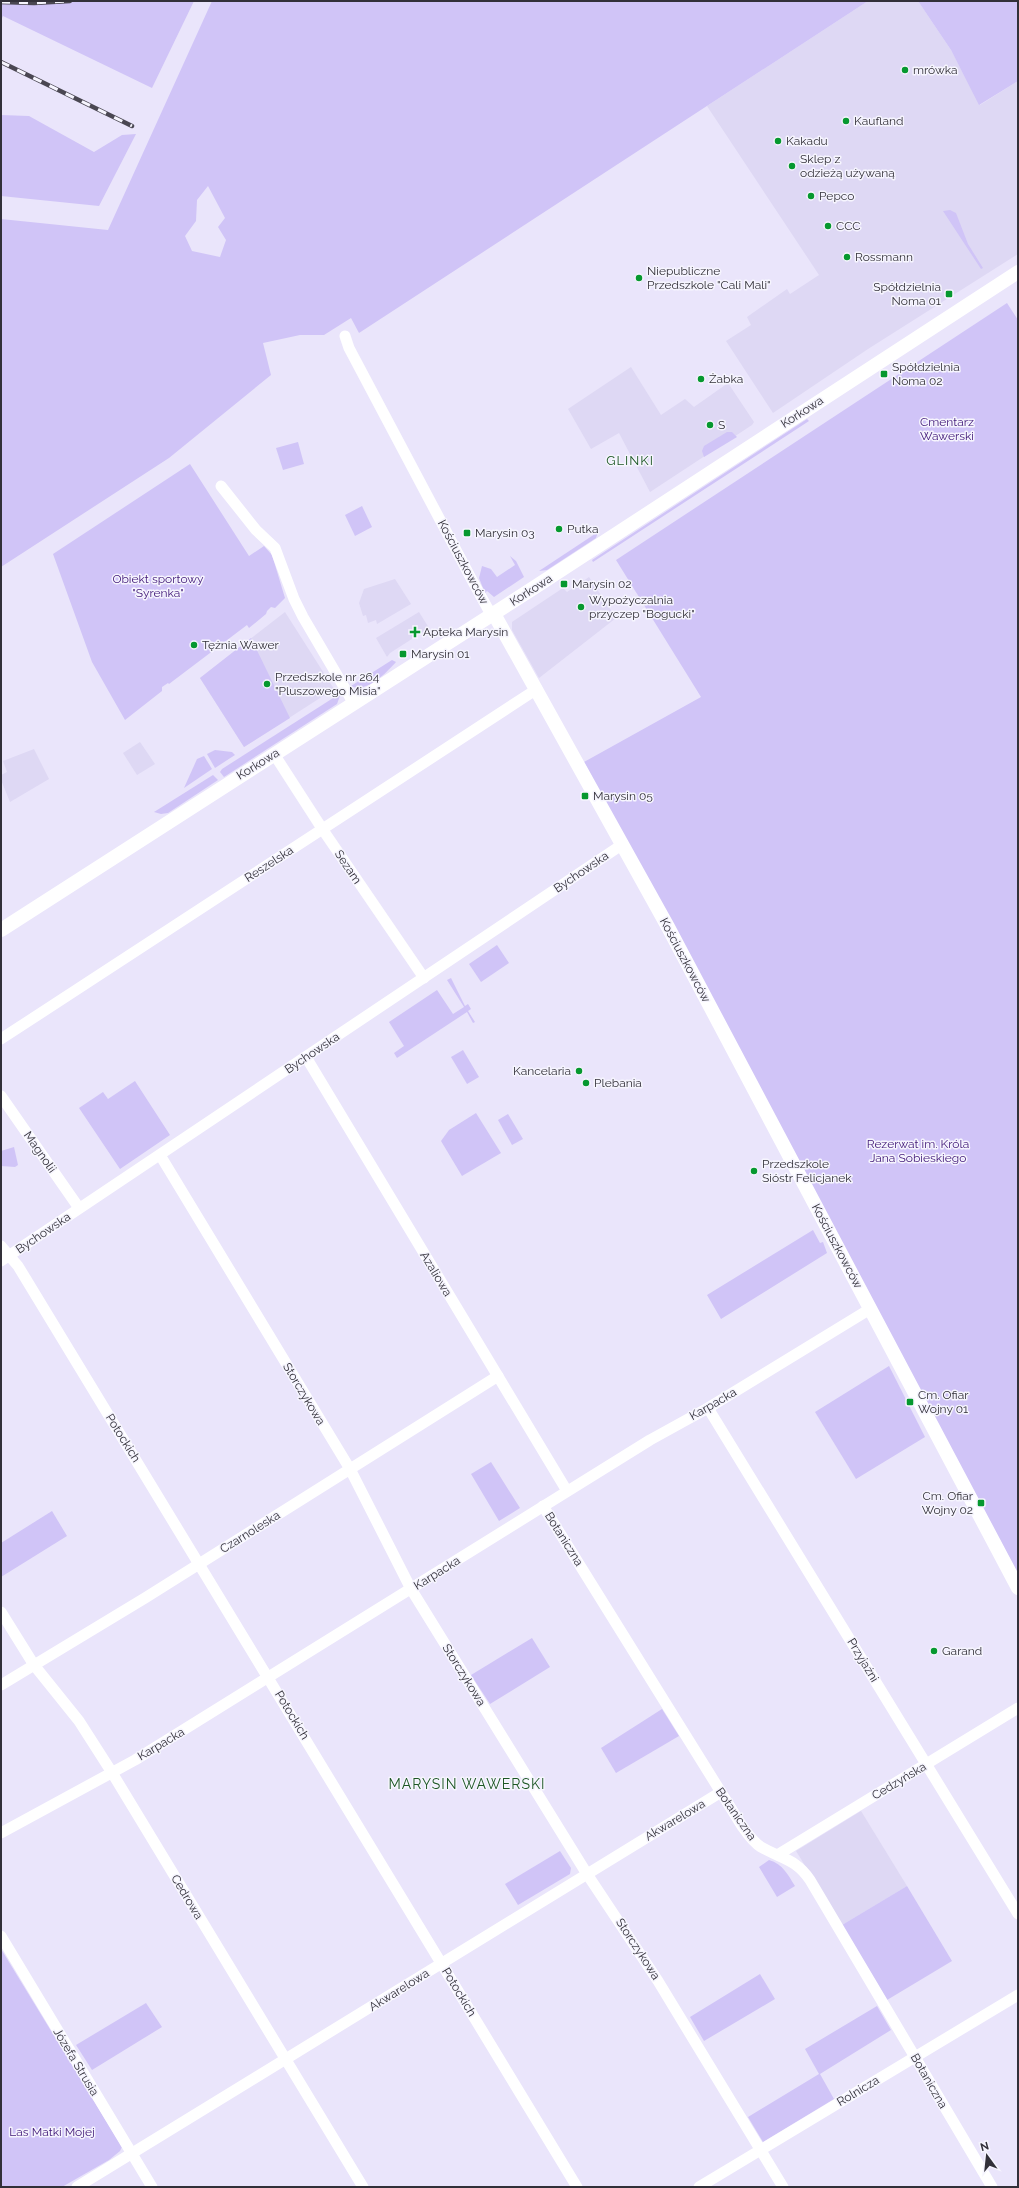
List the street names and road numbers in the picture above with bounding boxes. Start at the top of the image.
street label: Korkowa [778,393,826,431]
street label: Kościuszkowców [435,517,491,607]
street label: Korkowa [507,571,555,609]
street label: Korkowa [234,745,282,783]
street label: Reszelska [242,843,296,885]
street label: Sezam [332,847,364,887]
street label: Bychowska [551,849,611,895]
street label: Kościuszkowców [657,915,713,1005]
street label: Bychowska [282,1030,342,1076]
street label: Magnolii [21,1129,59,1175]
street label: Kościuszkowców [809,1201,865,1291]
street label: Bychowska [13,1210,73,1256]
street label: Azaliowa [417,1249,455,1299]
street label: Storczykowa [280,1360,328,1428]
street label: Karpacka [687,1385,739,1423]
street label: Potockich [103,1411,143,1465]
street label: Czarnoleska [217,1508,283,1556]
street label: Botaniczna [542,1509,586,1569]
street label: Karpacka [411,1553,463,1593]
street label: Przyjaźni [844,1635,882,1685]
street label: Storczykowa [439,1641,489,1709]
street label: Potockich [272,1688,312,1742]
street label: Karpacka [135,1725,187,1763]
street label: Cedzyńska [869,1759,929,1803]
street label: Botaniczna [713,1785,759,1843]
street label: Akwarelowa [642,1796,708,1844]
street label: Cedrowa [168,1872,206,1922]
street label: Storczykowa [613,1916,663,1982]
street label: Potockich [439,1965,479,2019]
street label: Akwarelowa [366,1966,432,2014]
street label: Józefa Strusia [50,2026,102,2098]
street label: Botaniczna [908,2051,950,2111]
street label: Rolnicza [834,2073,882,2109]

